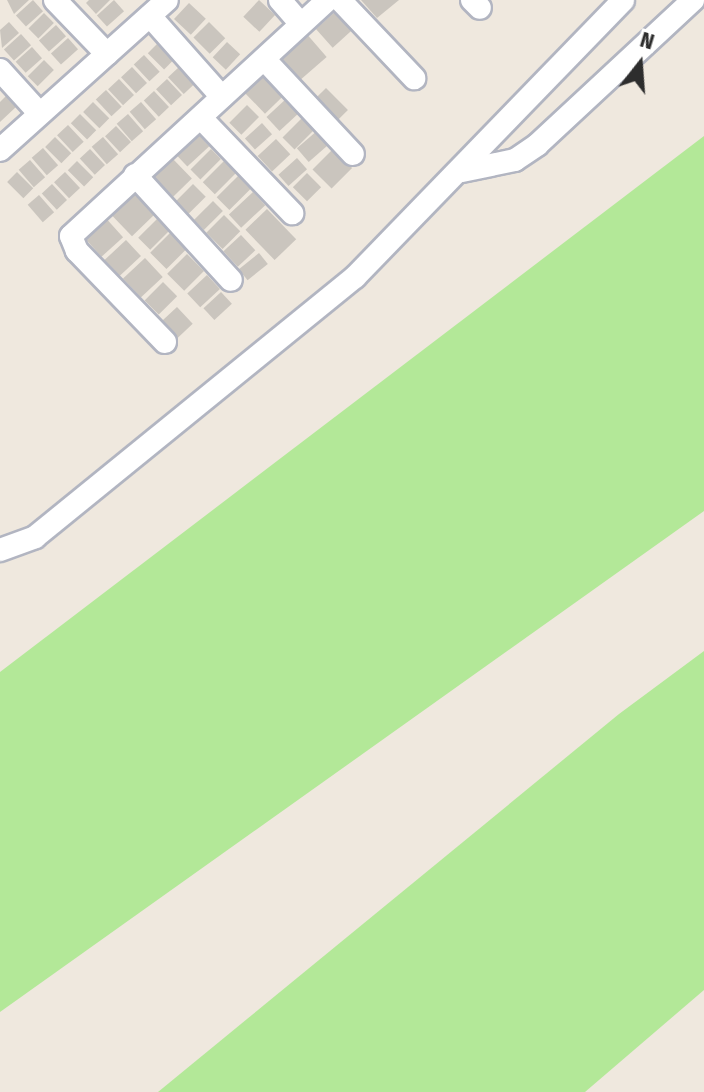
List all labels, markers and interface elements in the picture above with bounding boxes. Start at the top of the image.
north arrow [600,24,680,104]
text: N [637,26,657,55]

